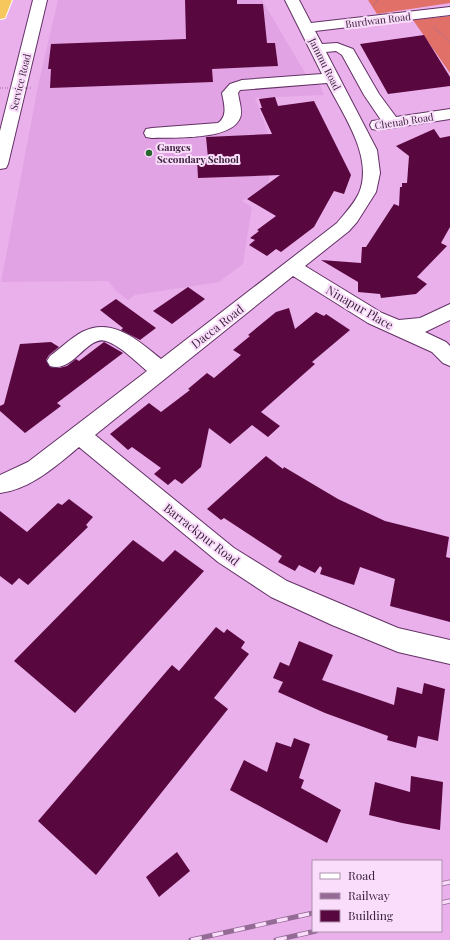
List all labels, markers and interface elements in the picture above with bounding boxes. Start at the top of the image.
street label: Burdwan Road [344,9,412,31]
street label: Jammu Road [305,35,344,93]
street label: Service Road [6,52,34,112]
street label: Chenab Road [373,109,435,133]
place label: Ganges Secondary School [157,140,239,166]
marker: Ganges Secondary School [144,148,154,158]
street label: Ninapur Place [323,281,397,333]
street label: Dacca Road [187,300,247,352]
street label: Barrackpur Road [161,499,243,569]
legend [312,860,442,932]
text: Road [348,867,375,883]
text: Railway [348,887,390,903]
text: Building [348,907,394,923]

